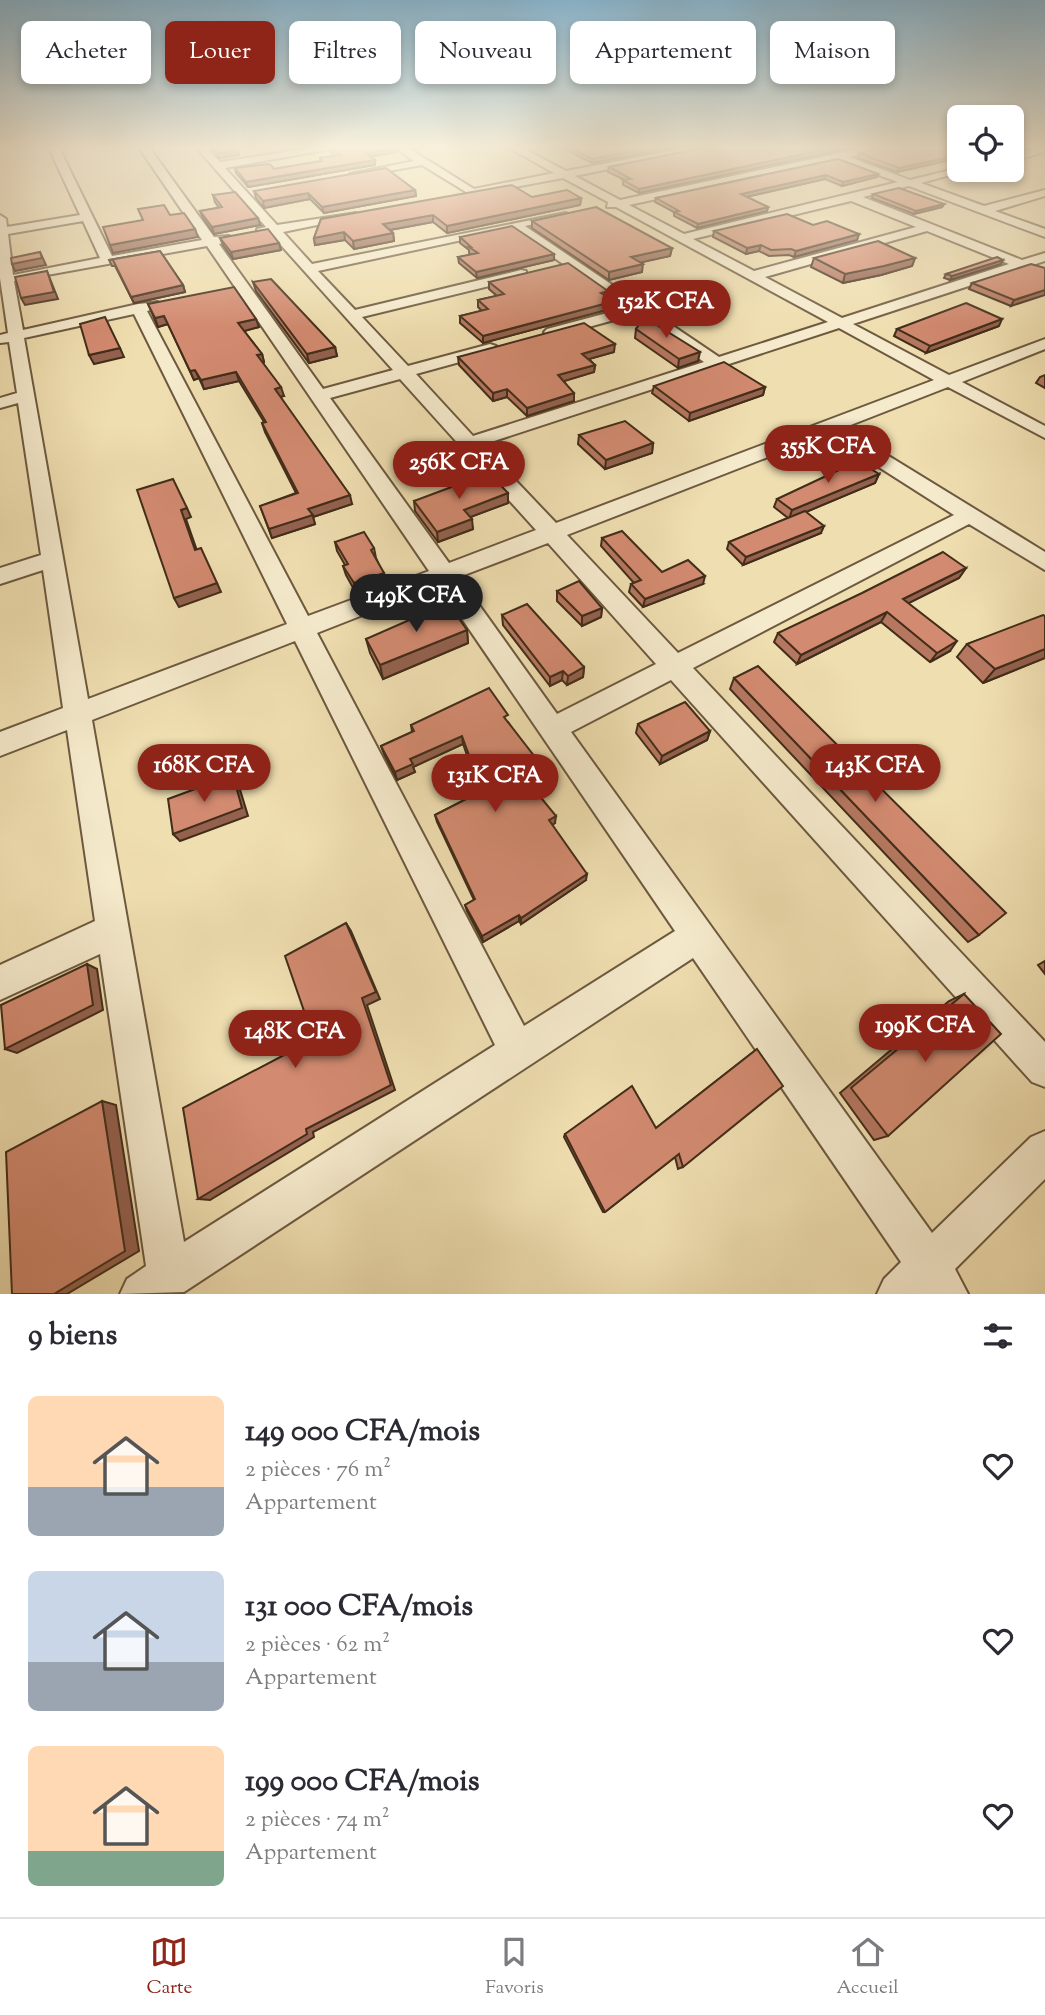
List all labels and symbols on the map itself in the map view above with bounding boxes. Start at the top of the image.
pin: 152K CFA [594,280,738,340]
pin: 355K CFA [756,426,900,485]
pin: 256K CFA [387,442,531,501]
pin: 149K CFA [344,574,488,634]
pin: 168K CFA [132,744,276,804]
pin: 143K CFA [803,744,947,804]
pin: 131K CFA [423,754,567,814]
pin: 199K CFA [853,1004,997,1064]
pin: 148K CFA [223,1010,367,1070]

